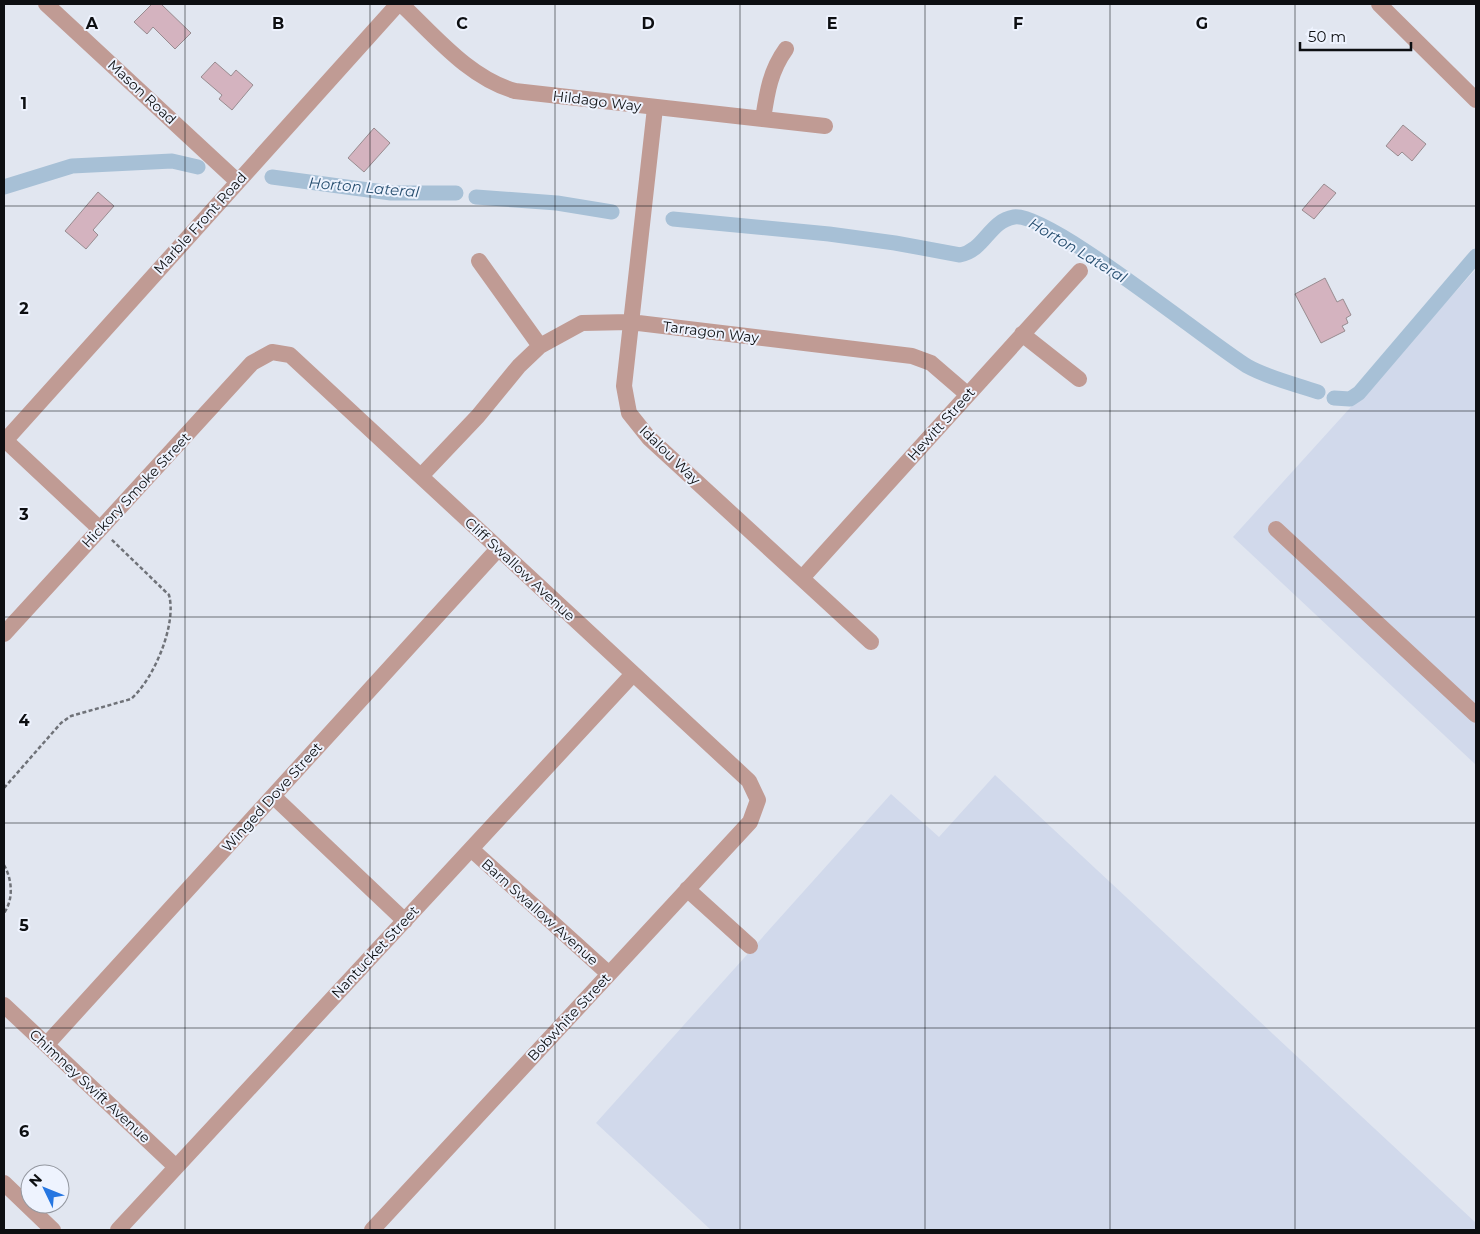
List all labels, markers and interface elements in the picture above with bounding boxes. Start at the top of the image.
text: A [85,14,99,33]
text: B [272,14,284,33]
text: C [456,14,468,33]
text: D [641,14,655,33]
text: E [827,14,837,33]
text: F [1013,14,1023,33]
text: G [1196,14,1208,33]
scale bar [1300,20,1411,52]
text: 50 m [1308,27,1346,46]
street label: Mason Road [104,56,180,128]
street label: Hildago Way [552,87,643,115]
text: 1 [21,94,27,113]
street label: Marble Front Road [150,168,250,278]
water label: Horton Lateral [308,173,420,201]
water label: Horton Lateral [1026,213,1130,287]
text: 2 [19,299,29,318]
street label: Tarragon Way [662,317,760,347]
street label: Hewitt Street [903,383,979,465]
street label: Idalou Way [636,421,705,489]
street label: Hickory Smoke Street [78,428,194,551]
text: 3 [18,505,29,524]
street label: Cliff Swallow Avenue [461,513,579,625]
text: 4 [18,711,30,730]
street label: Winged Dove Street [218,738,326,856]
street label: Barn Swallow Avenue [478,855,602,969]
street label: Nantucket Street [327,902,423,1002]
text: 5 [19,916,29,935]
street label: Bobwhite Street [524,969,615,1065]
street label: Chimney Swift Avenue [26,1025,154,1147]
text: 6 [19,1122,29,1141]
north arrow [20,1164,70,1214]
text: N [25,1170,46,1190]

